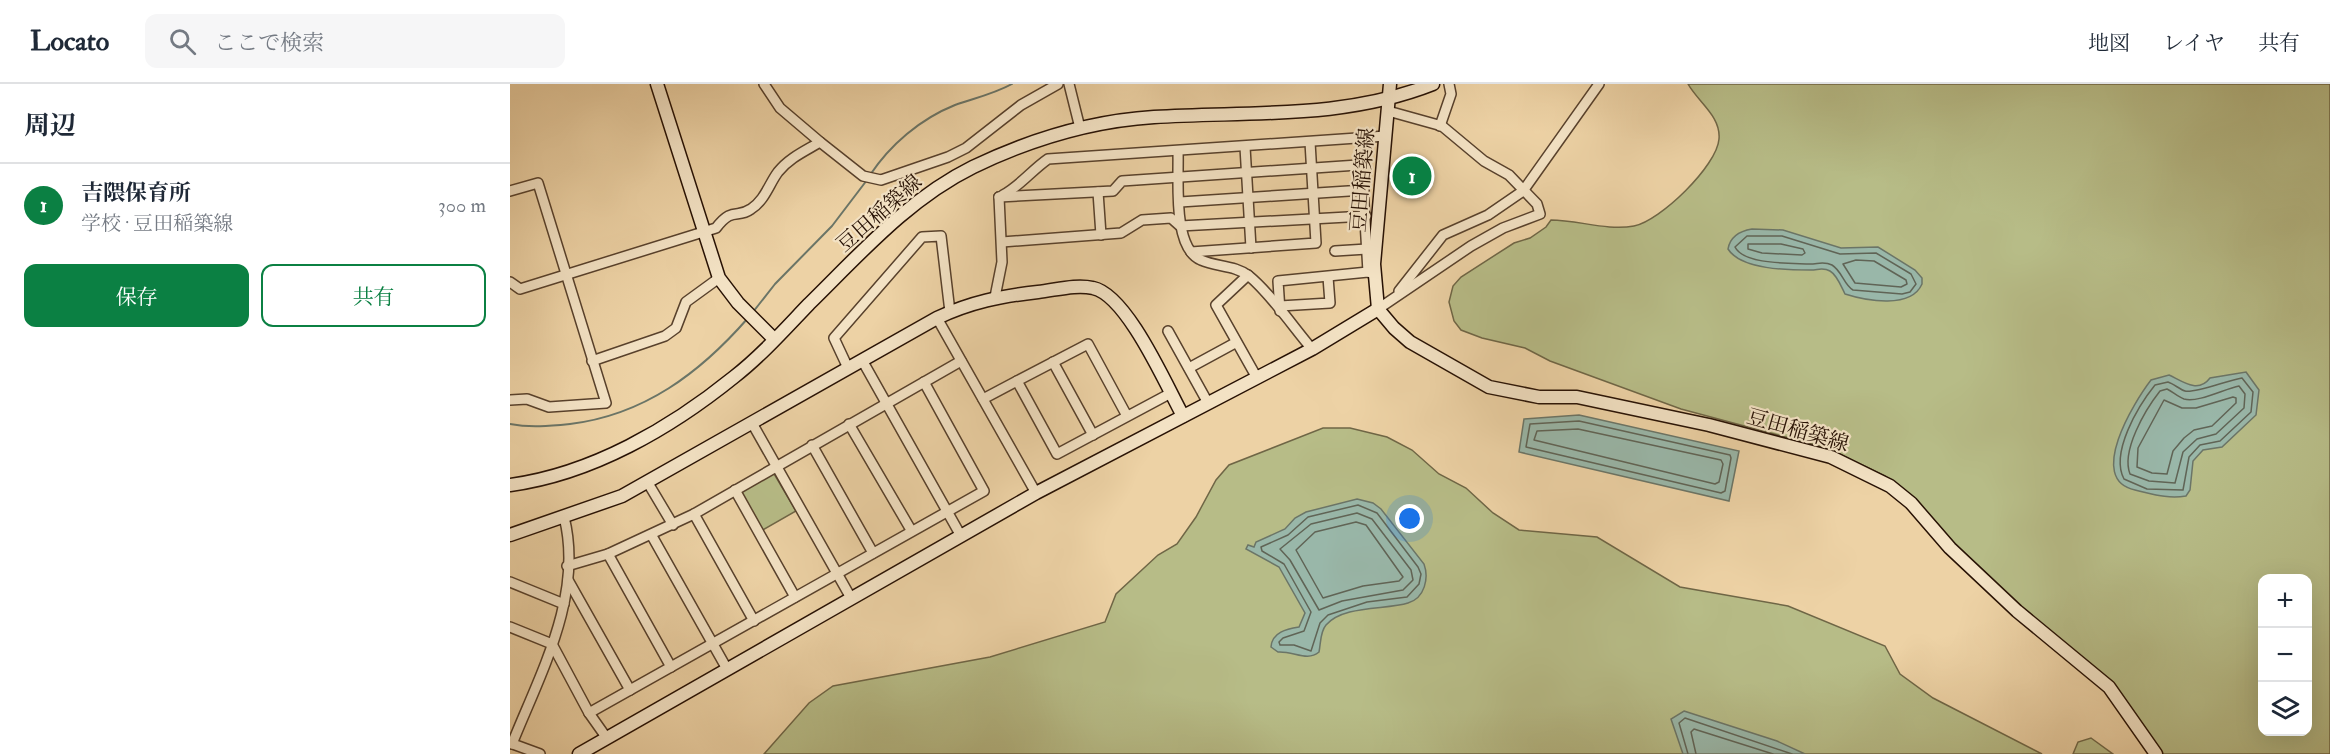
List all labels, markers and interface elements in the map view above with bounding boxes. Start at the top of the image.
search box [145,14,565,68]
text: Locato [30,24,109,59]
icon: search [166,25,199,58]
text: ここで検索 [214,29,324,57]
text: 地図 [2088,30,2130,57]
text: レイヤ [2163,30,2225,57]
text: 共有 [2258,30,2300,57]
text: 周辺 [24,110,76,142]
street label: 豆田稲築線 [1344,127,1381,234]
pin: 1 [1392,154,1432,199]
street label: 豆田稲築線 [831,169,928,258]
text: 吉隈保育所 [81,179,191,207]
text: 1 [40,193,47,218]
text: 300 m [438,193,486,218]
text: 学校 · 豆田稲築線 [81,211,233,236]
button: 保存 [24,264,249,327]
button: 共有 [261,264,486,327]
street label: 豆田稲築線 [1744,403,1852,458]
your location [1395,504,1424,533]
map controls [2258,574,2312,736]
button: + [2258,574,2312,628]
button: − [2258,628,2312,682]
button: layers [2258,682,2312,736]

